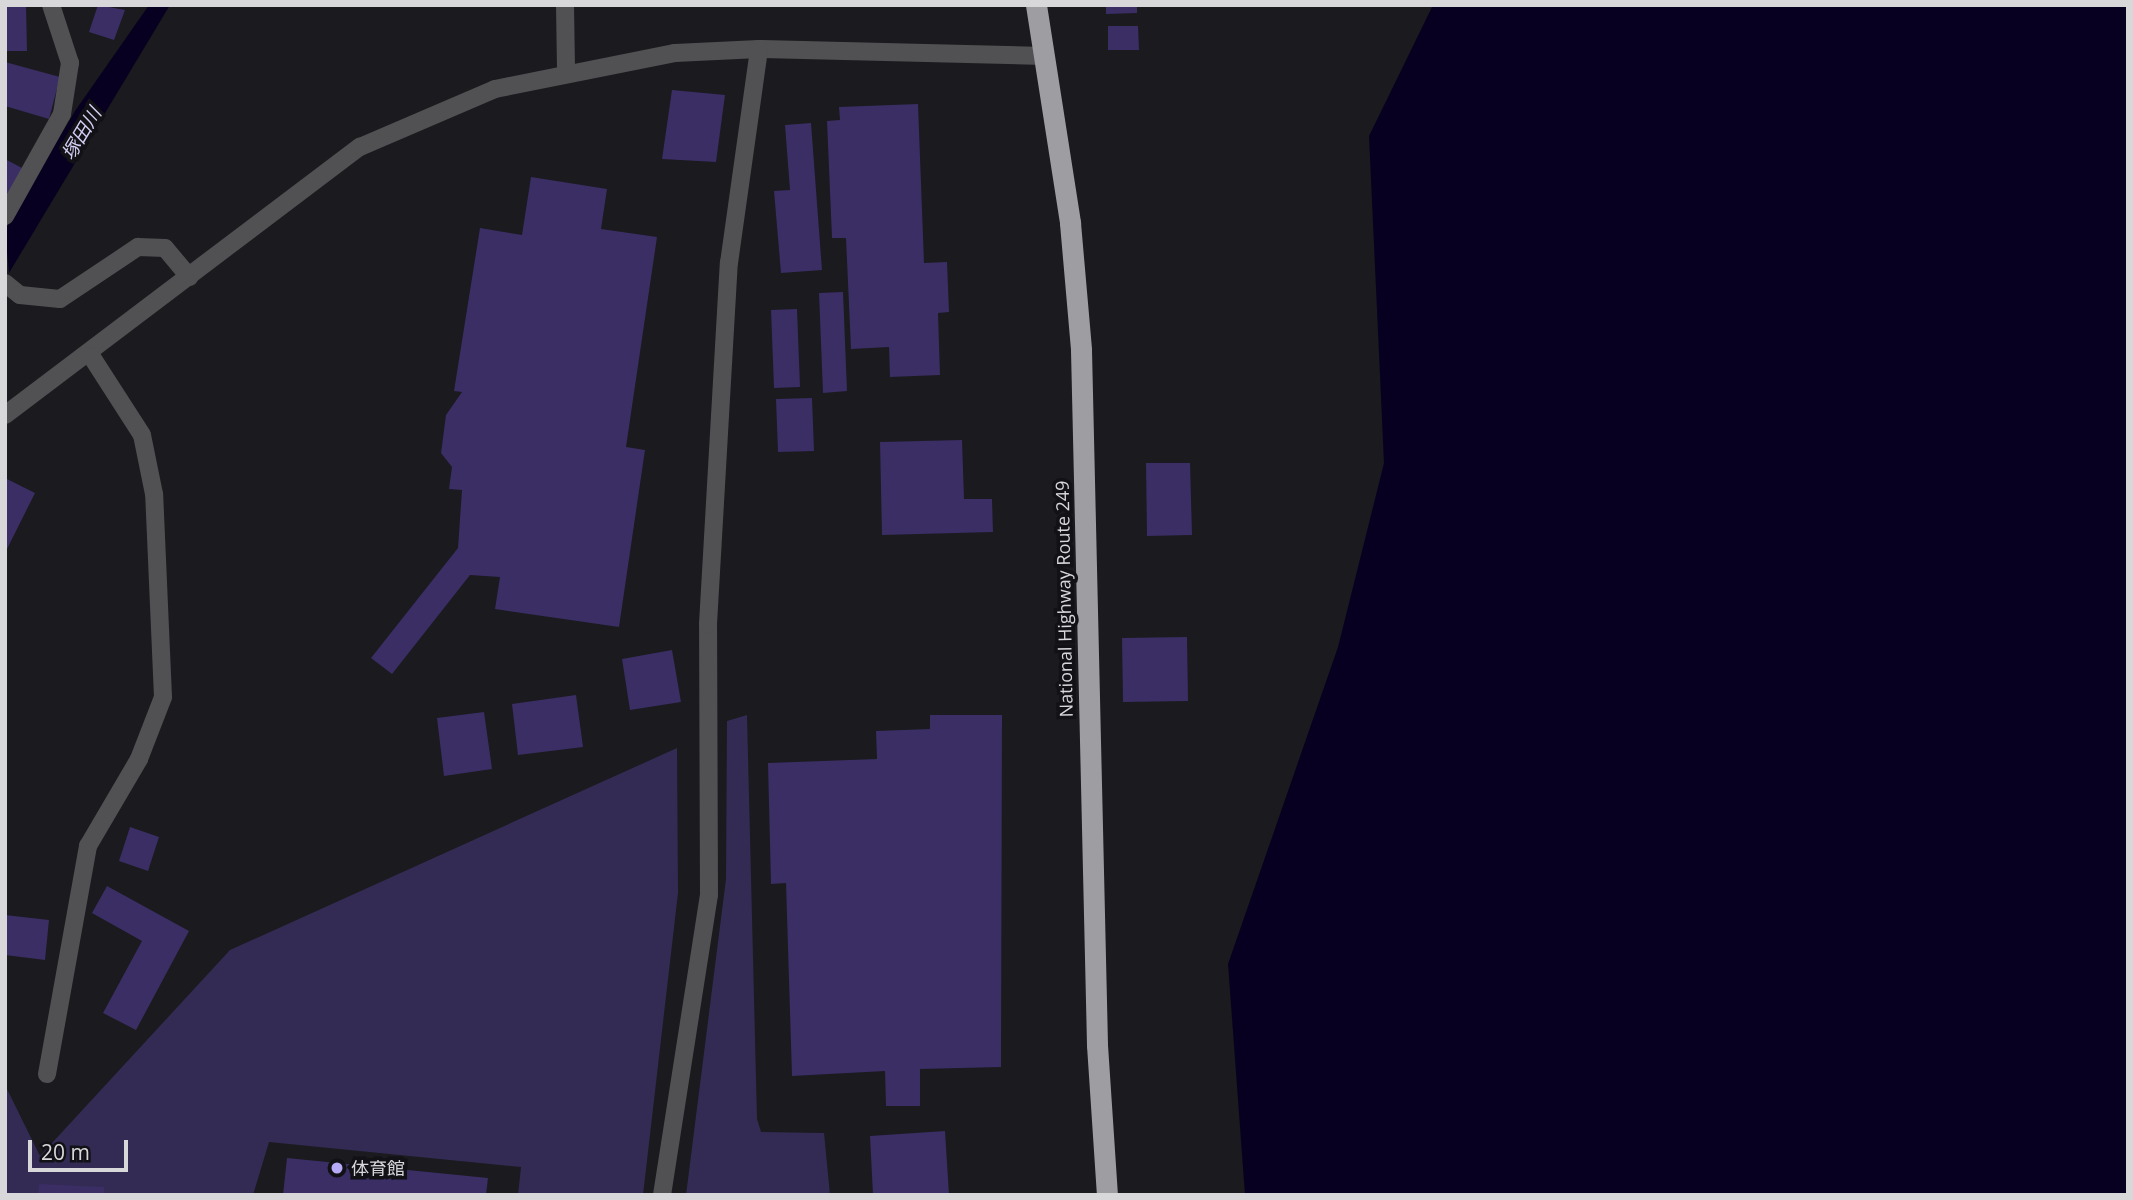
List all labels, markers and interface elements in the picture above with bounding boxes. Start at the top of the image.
water label: 塚田川 [58,104,106,164]
street label: National Highway Route 249 [1051,480,1077,718]
scale bar [32,1126,131,1170]
text: 20 m [41,1138,90,1166]
place label: 体育館 [351,1157,405,1179]
marker: 体育館 [329,1160,345,1176]

